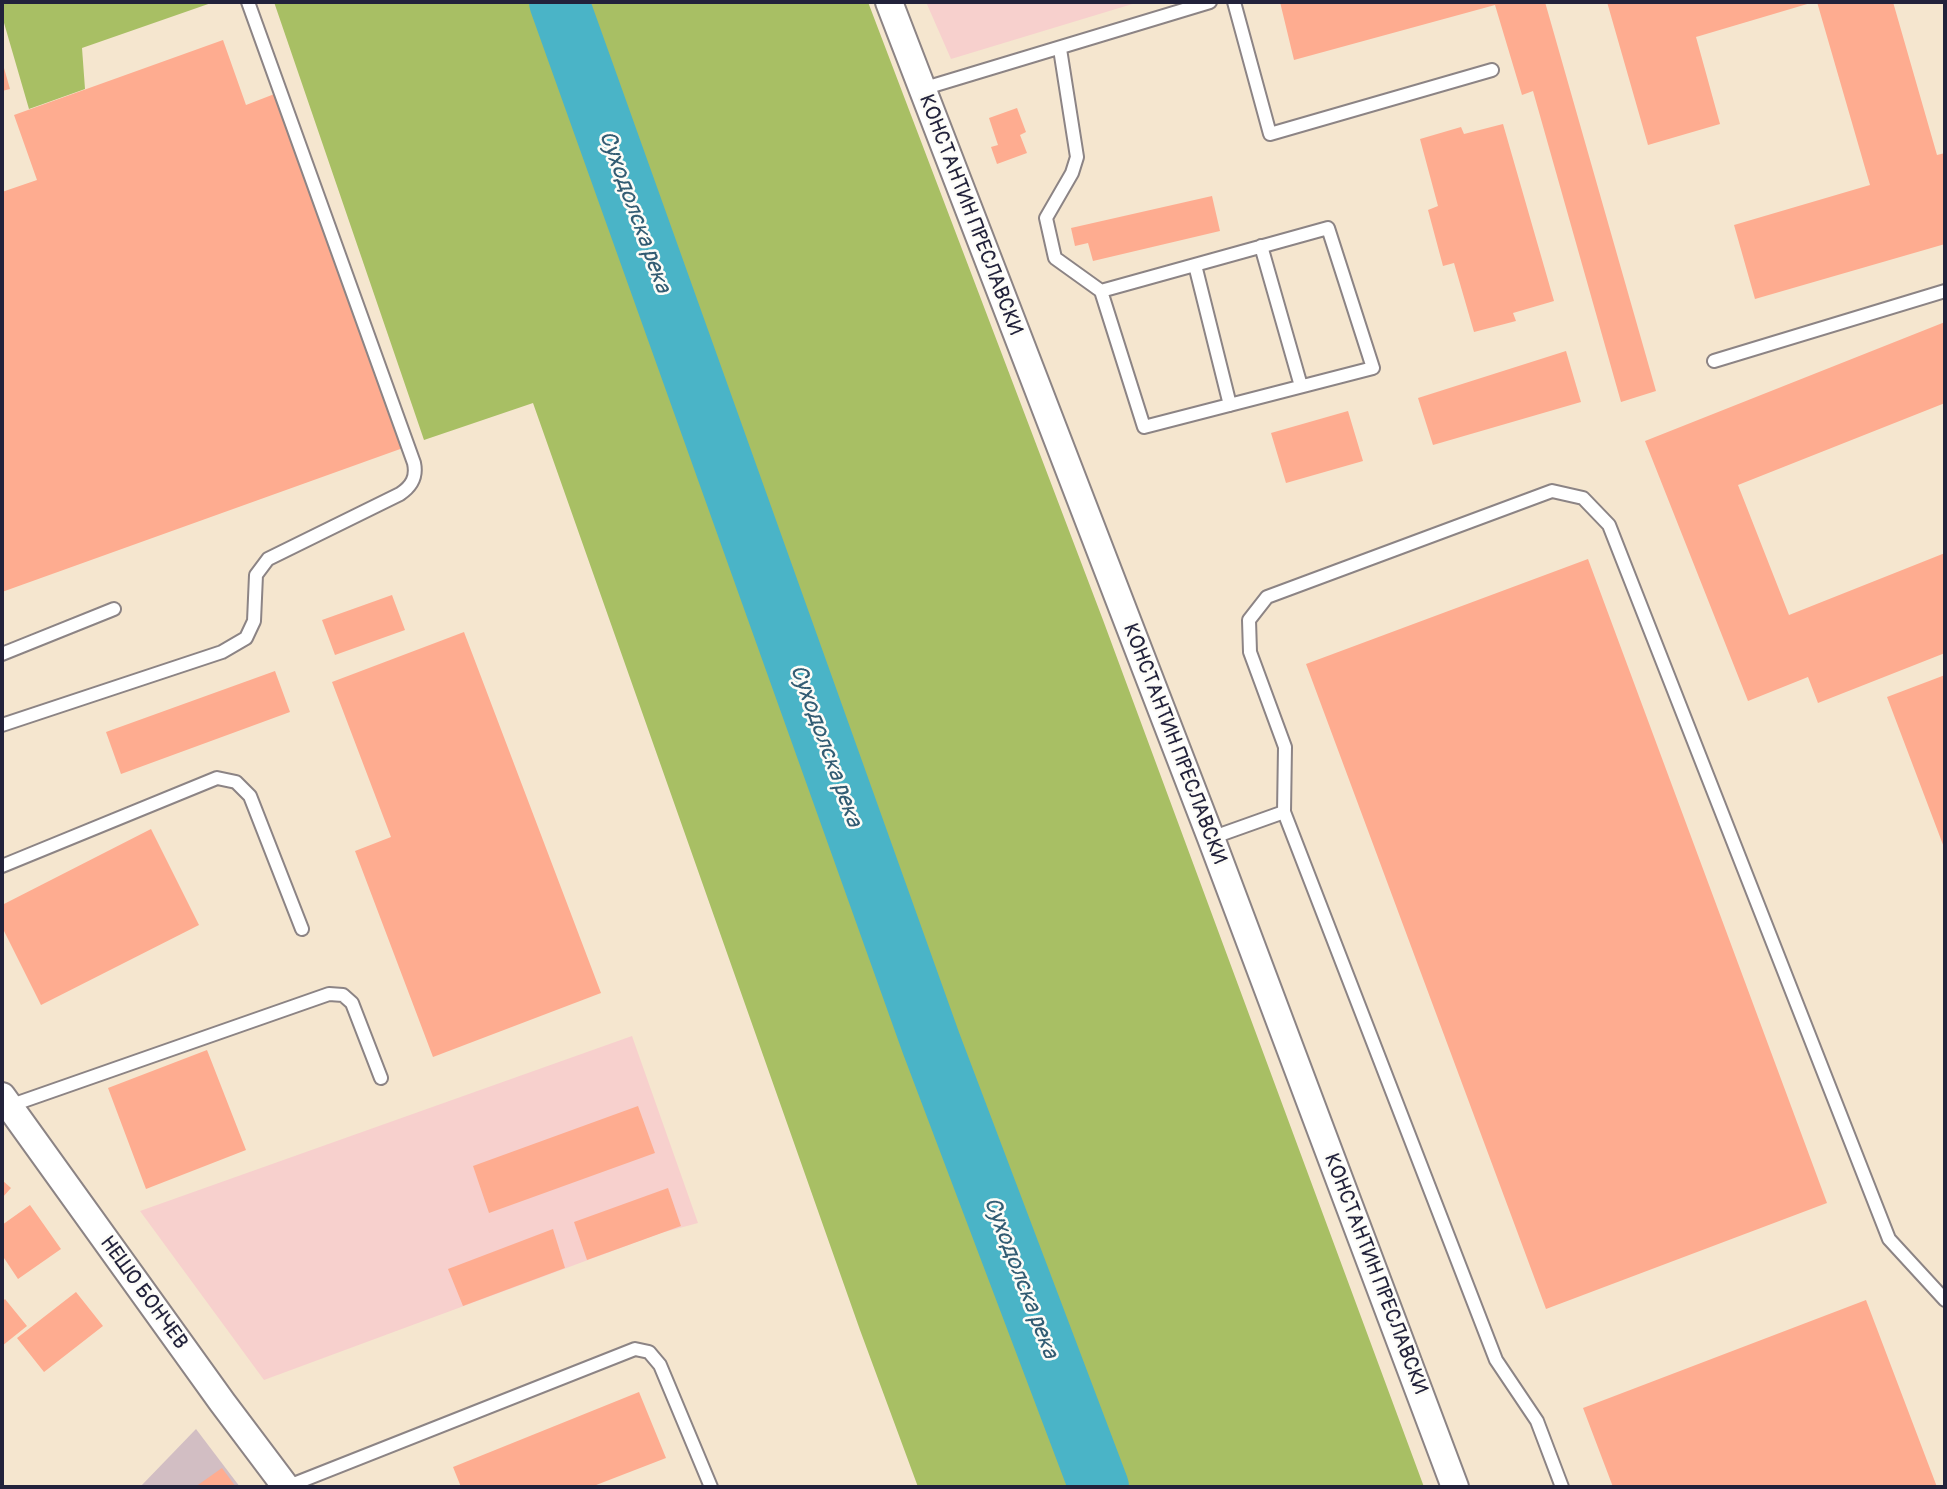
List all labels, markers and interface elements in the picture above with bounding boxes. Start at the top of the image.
street label: КОНСТАНТИН ПРЕСЛАВСКИ [913,91,1027,339]
water label: Суходолска река [592,127,676,297]
street label: КОНСТАНТИН ПРЕСЛАВСКИ [1117,620,1231,868]
water label: Суходолска река [783,661,867,831]
street label: КОНСТАНТИН ПРЕСЛАВСКИ [1318,1150,1432,1398]
water label: Суходолска река [977,1194,1063,1362]
street label: НЕШО БОНЧЕВ [93,1231,193,1355]

